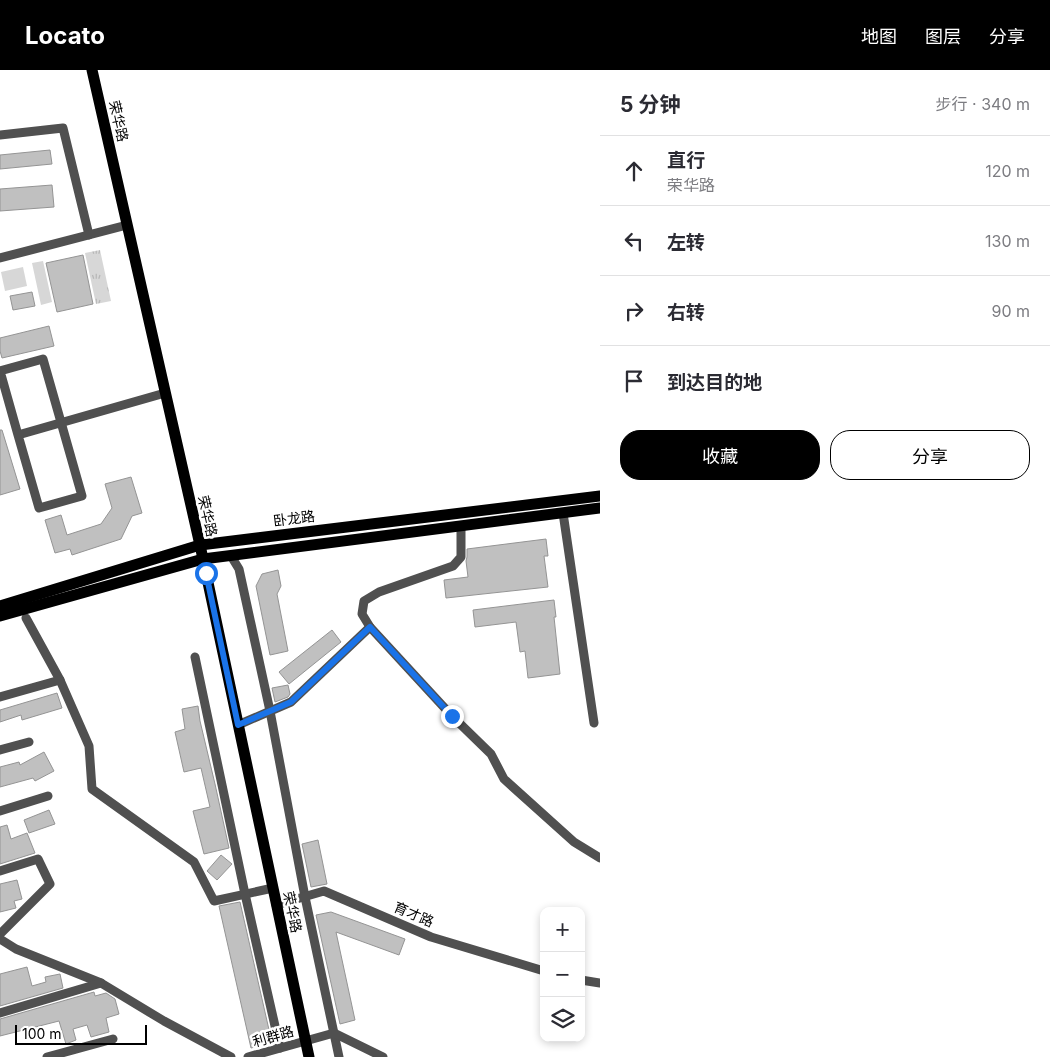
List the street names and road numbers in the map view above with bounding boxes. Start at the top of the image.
street label: 荣华路 [106,99,132,143]
street label: 荣华路 [195,494,221,538]
street label: 卧龙路 [272,507,316,529]
street label: 荣华路 [280,890,306,934]
street label: 育才路 [391,898,437,930]
street label: 利群路 [250,1022,296,1050]

